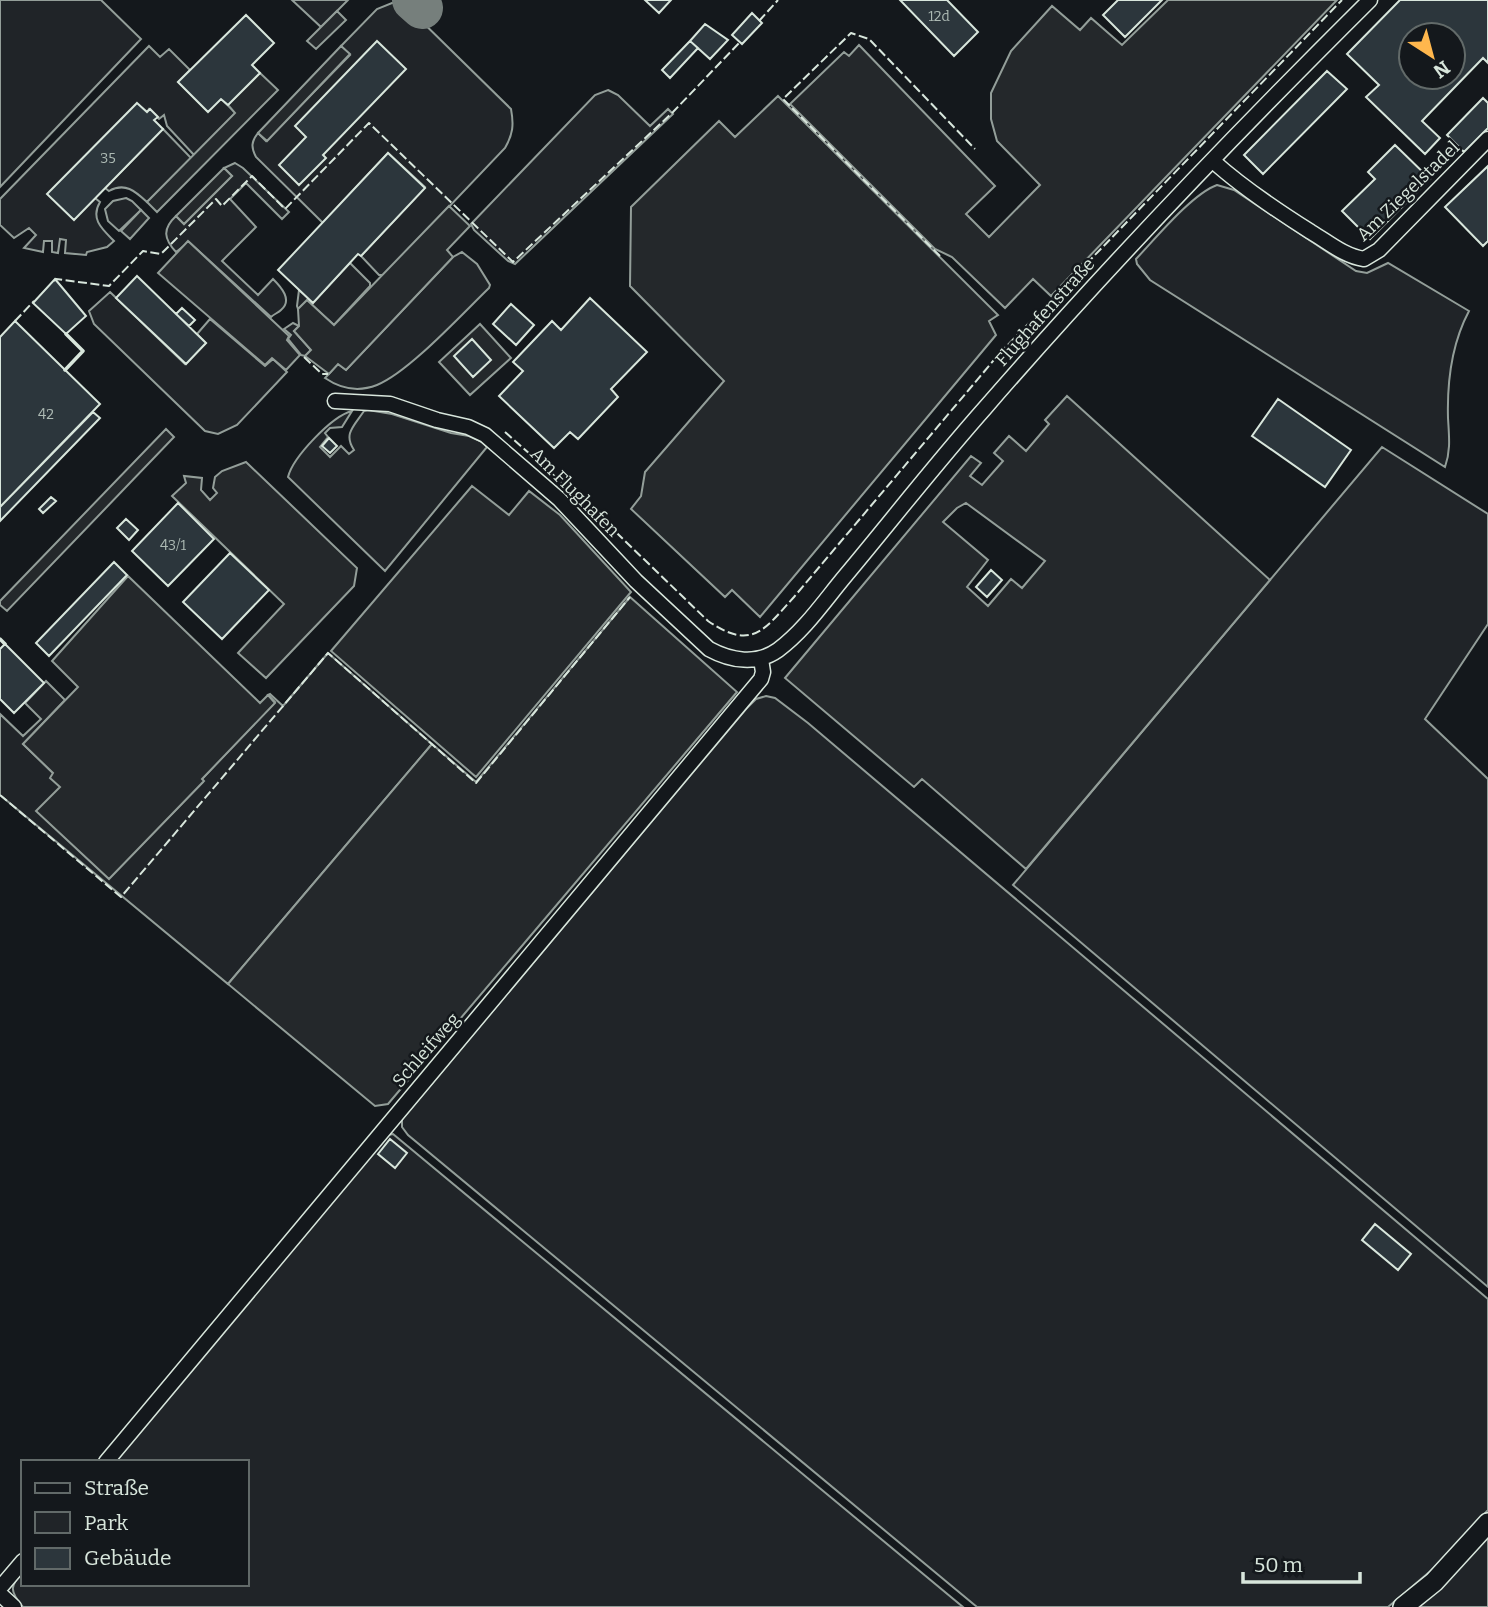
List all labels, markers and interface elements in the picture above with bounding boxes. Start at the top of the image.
house number: 12d [928,8,950,25]
north arrow [1397,21,1467,91]
text: N [1429,56,1454,83]
street label: Am Ziegelstadel [1352,136,1464,246]
house number: 35 [100,150,116,167]
street label: Flughafenstraße [991,253,1099,371]
house number: 42 [38,406,54,423]
street label: Am Flughafen [526,443,625,542]
house number: 43/1 [160,537,186,554]
street label: Schleifweg [388,1008,464,1092]
legend [21,1460,248,1586]
text: Straße [84,1475,149,1501]
text: Park [84,1510,128,1536]
scale bar [1243,1540,1360,1584]
text: Gebäude [84,1545,172,1571]
text: 50 m [1254,1552,1303,1578]

